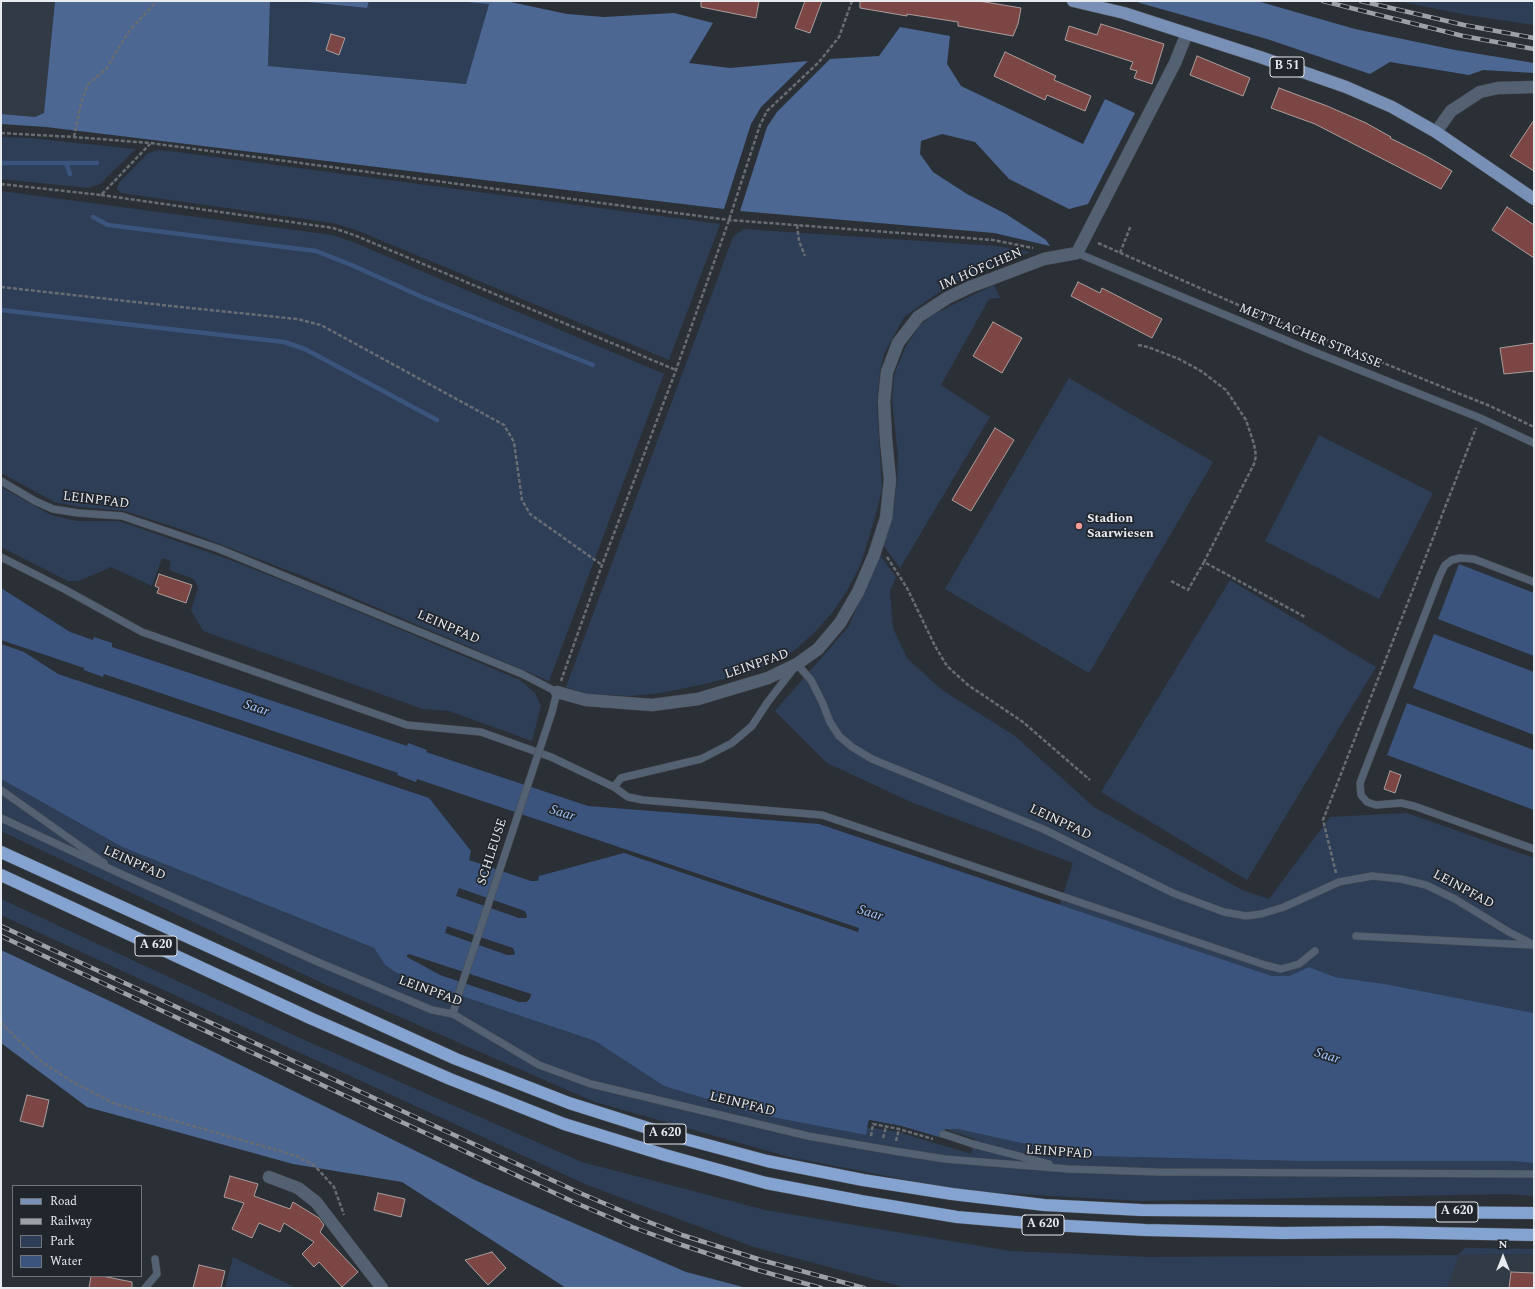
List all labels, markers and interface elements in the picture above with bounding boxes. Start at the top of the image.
road number: B 51 [1270,57,1304,77]
street label: IM HÖFCHEN [937,246,1025,294]
street label: METTLACHER STRASSE [1236,301,1384,373]
street label: LEINPFAD [62,489,130,513]
place label: Stadion Saarwiesen [1087,511,1154,542]
marker: Stadion Saarwiesen [1074,521,1084,531]
street label: LEINPFAD [414,608,482,648]
street label: LEINPFAD [723,647,791,683]
water label: Saar [241,697,271,721]
water label: Saar [547,802,577,826]
street label: LEINPFAD [1026,802,1094,844]
street label: SCHLEUSE [475,817,511,887]
street label: LEINPFAD [100,843,168,885]
street label: LEINPFAD [1430,867,1496,913]
water label: Saar [855,902,885,926]
road number: A 620 [135,936,177,956]
street label: LEINPFAD [396,973,464,1011]
water label: Saar [1312,1045,1342,1069]
street label: LEINPFAD [708,1089,776,1121]
road number: A 620 [644,1124,686,1144]
street label: LEINPFAD [1025,1143,1093,1163]
legend [12,1185,142,1277]
text: Road [50,1192,77,1211]
road number: A 620 [1436,1202,1478,1222]
text: Railway [50,1212,92,1231]
road number: A 620 [1022,1215,1064,1235]
text: Park [50,1232,75,1251]
text: N [1499,1236,1507,1253]
north arrow [1483,1237,1523,1277]
text: Water [50,1252,82,1271]

